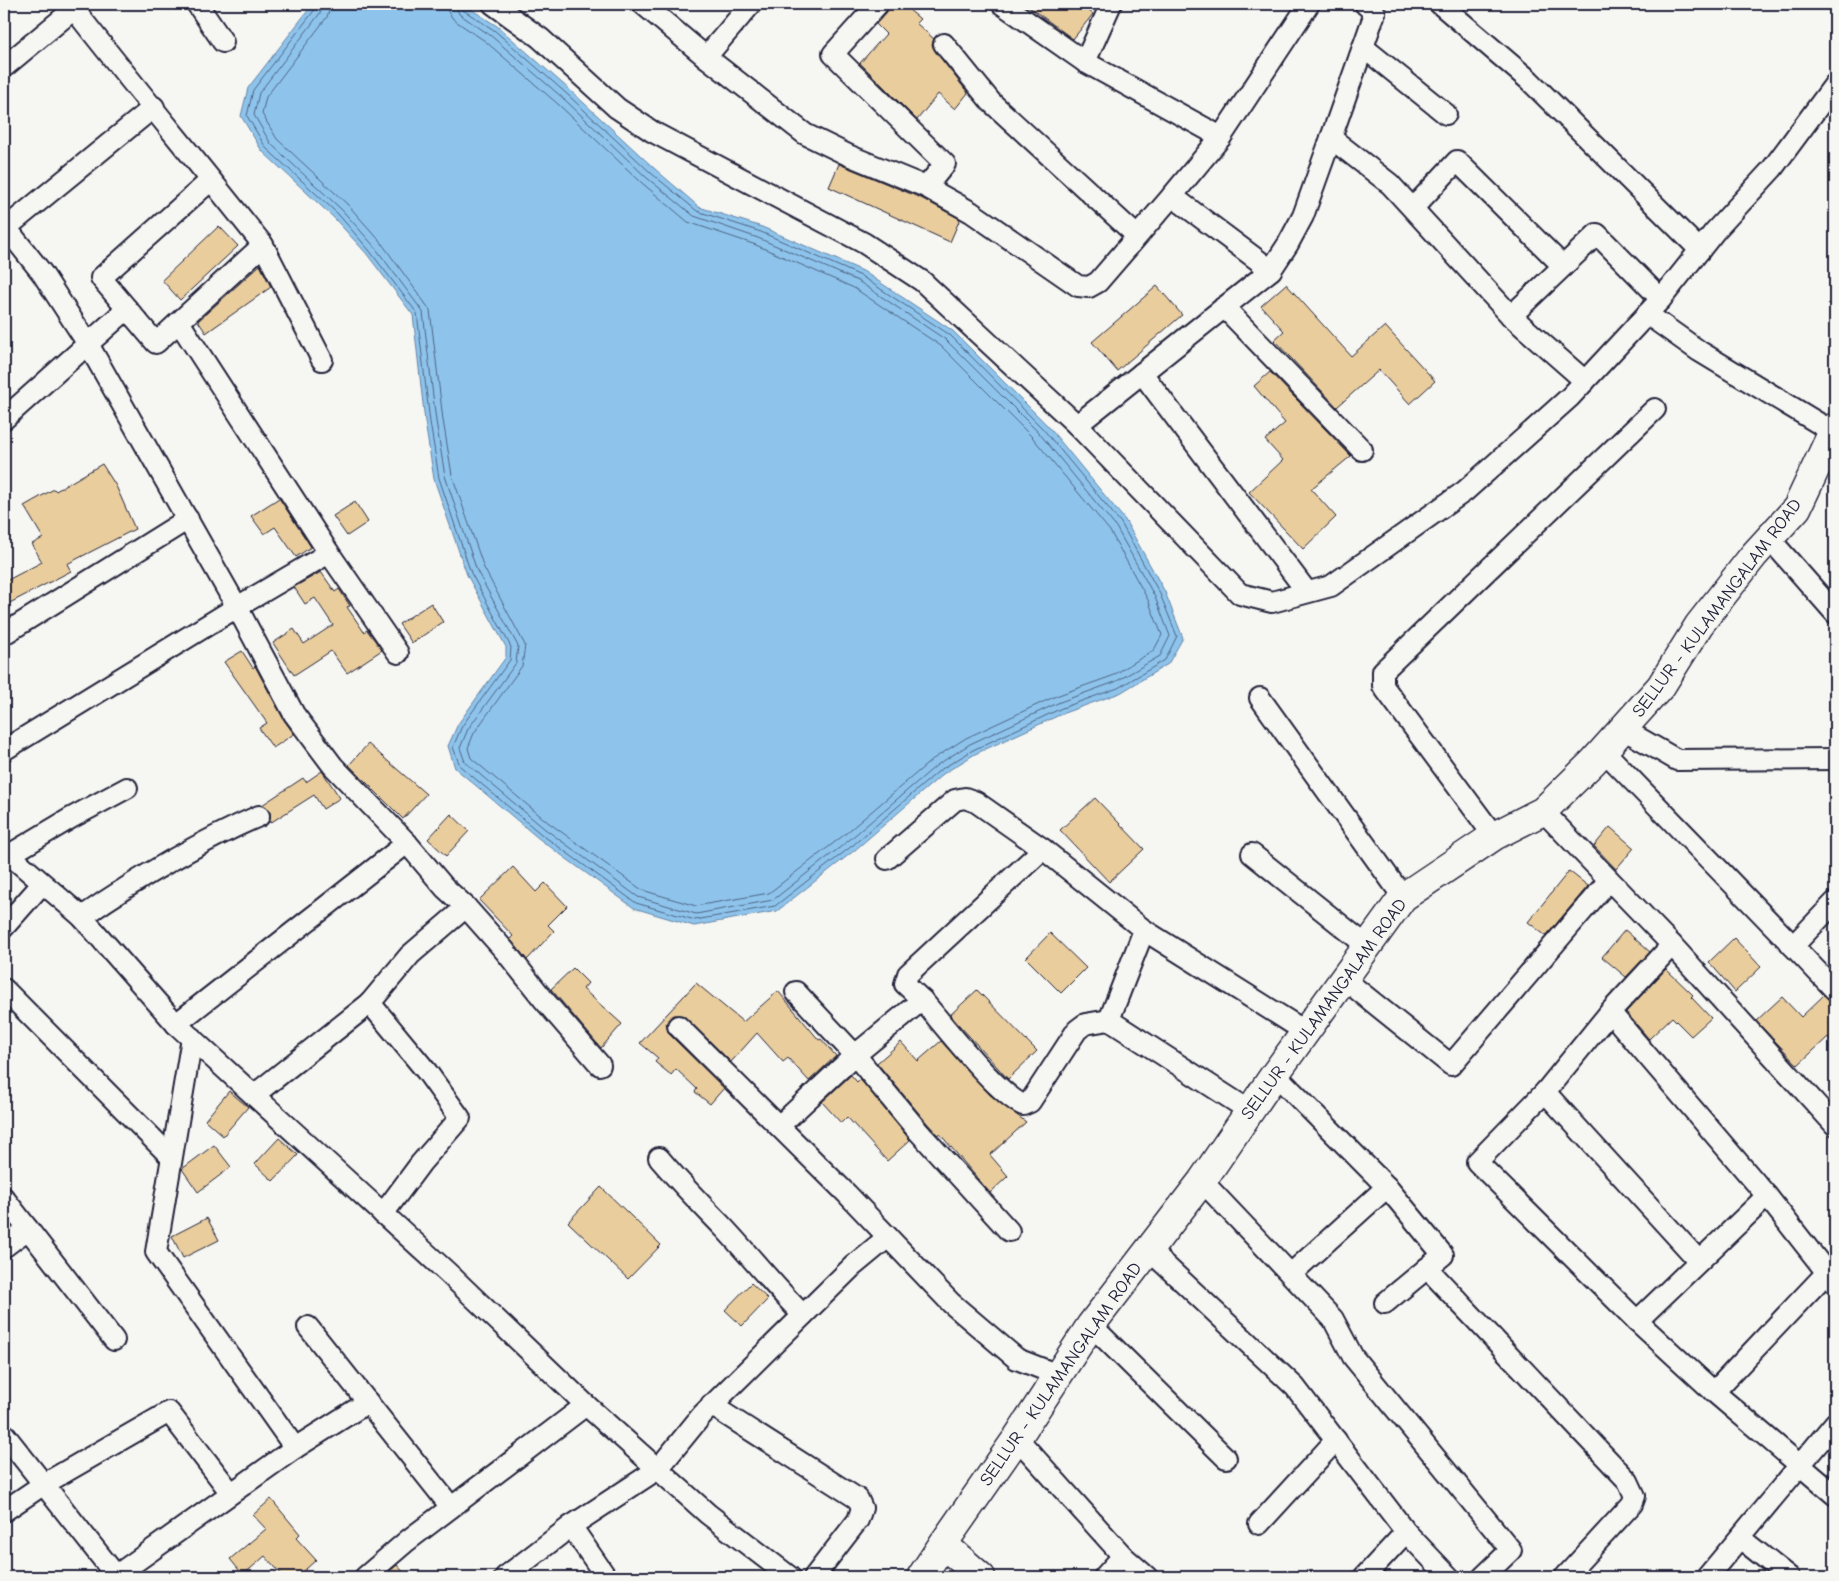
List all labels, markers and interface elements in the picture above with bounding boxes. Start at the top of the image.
street label: SELLUR - KULAMANGALAM ROAD [1628,495,1806,721]
street label: SELLUR - KULAMANGALAM ROAD [1237,894,1411,1124]
street label: SELLUR - KULAMANGALAM ROAD [976,1258,1146,1490]

